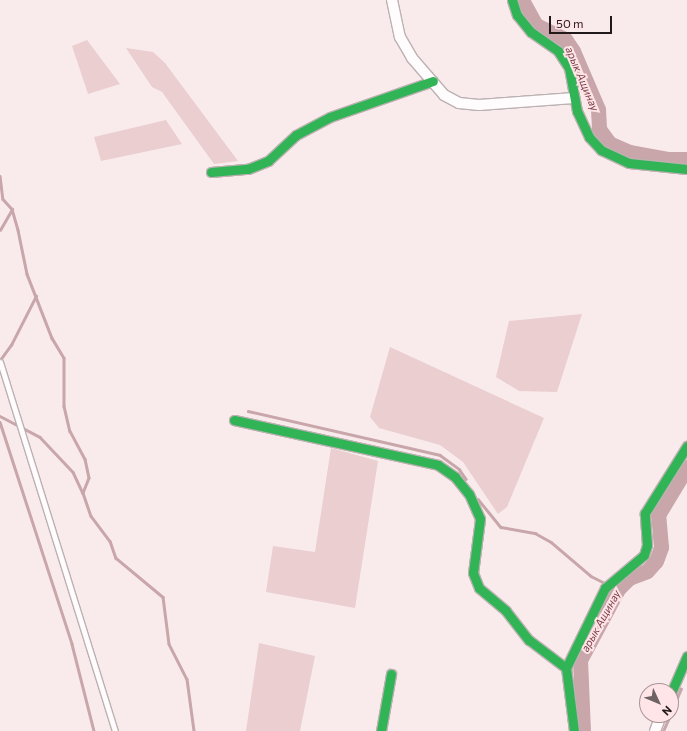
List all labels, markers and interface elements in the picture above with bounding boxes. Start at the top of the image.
scale bar [551,8,614,34]
text: 50 m [556,16,584,30]
water label: арык Ащинау [562,45,602,113]
water label: арык Ащинау [579,588,623,654]
north arrow [639,683,679,723]
text: N [660,703,675,718]

